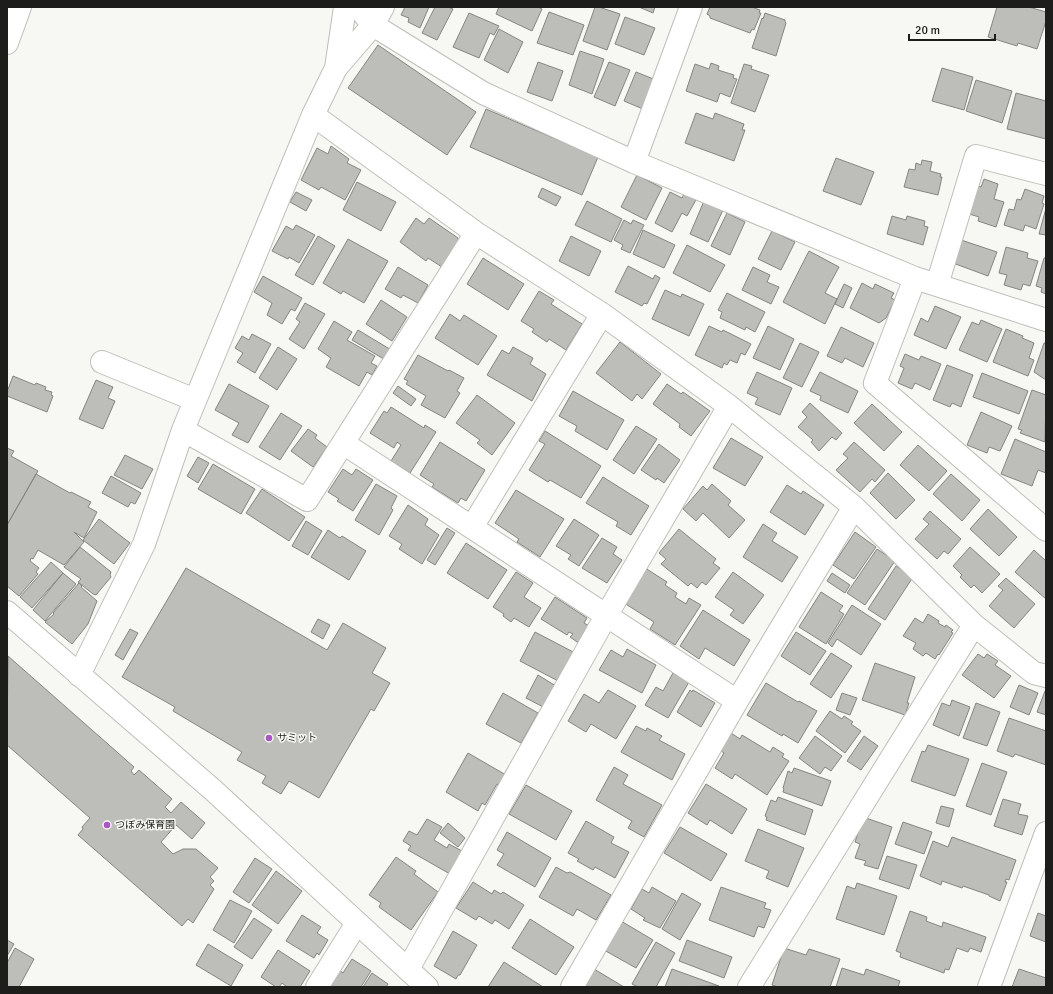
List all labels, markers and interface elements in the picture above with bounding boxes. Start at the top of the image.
scale bar [909,16,995,42]
text: 20 m [915,23,940,38]
place label: サミット [277,732,317,744]
marker: サミット [264,733,274,743]
place label: つぼみ保育園 [115,819,175,831]
marker: つぼみ保育園 [102,820,112,830]

